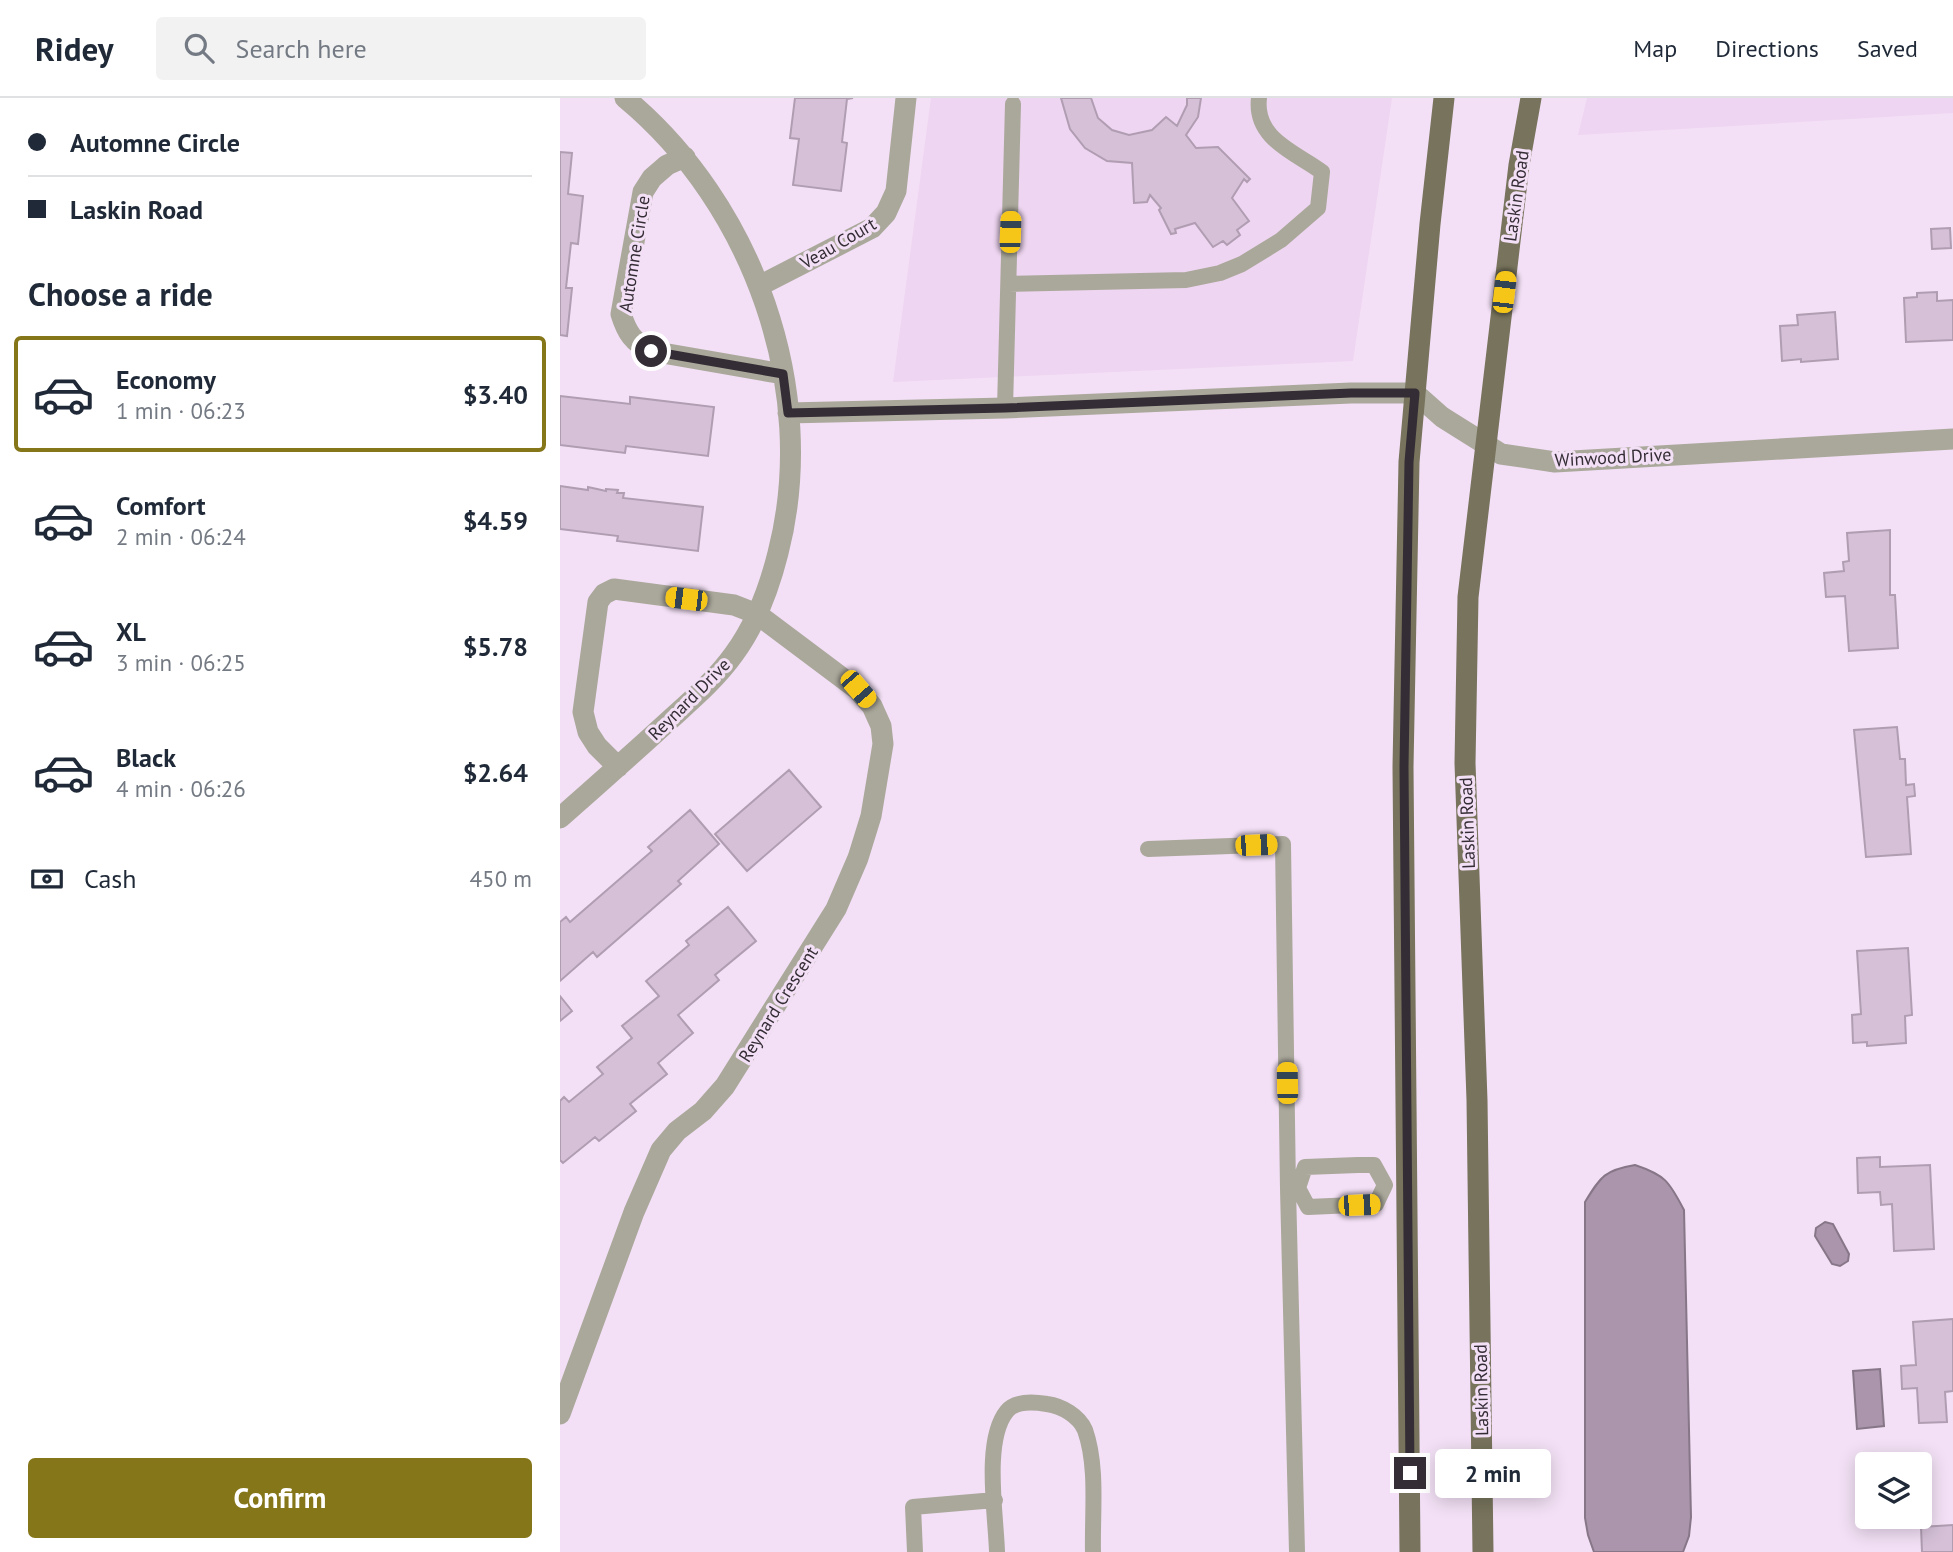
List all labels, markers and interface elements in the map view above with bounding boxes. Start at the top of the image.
search box [156,17,646,80]
text: Ridey [35,27,114,70]
icon: search [180,29,218,67]
text: Search here [236,32,367,65]
text: Map [1633,33,1677,64]
text: Directions [1715,33,1819,64]
text: Saved [1857,33,1918,64]
text: Automne Circle [70,126,240,159]
street label: Laskin Road [1498,149,1534,243]
text: Laskin Road [70,193,203,226]
street label: Automne Circle [613,194,655,314]
car [999,211,1022,253]
street label: Veau Court [795,212,880,274]
car [1492,270,1517,314]
text: Choose a ride [28,273,213,315]
route start [635,335,667,367]
icon: car [32,363,95,426]
text: Economy [116,363,216,396]
text: $3.40 [463,378,528,411]
text: 1 min · 06:23 [116,396,246,425]
street label: Winwood Drive [1554,442,1672,472]
icon: car [32,489,95,552]
text: Comfort [116,489,206,522]
text: $4.59 [463,504,528,537]
text: 2 min · 06:24 [116,522,246,551]
car [664,586,709,612]
icon: car [32,615,95,678]
text: XL [116,615,146,648]
text: $5.78 [463,630,528,663]
text: 3 min · 06:25 [116,648,246,677]
street label: Reynard Drive [643,653,735,745]
car [837,666,880,712]
icon: car [32,741,95,804]
text: Black [116,741,176,774]
text: $2.64 [463,756,528,789]
text: 4 min · 06:26 [116,774,246,803]
street label: Laskin Road [1454,777,1480,869]
car [1235,834,1278,856]
icon: cash [28,860,66,898]
text: Cash [84,862,136,895]
text: 450 m [470,864,532,893]
street label: Reynard Crescent [733,942,823,1066]
car [1277,1062,1298,1104]
car [1338,1194,1381,1216]
street label: Laskin Road [1469,1344,1493,1436]
callout: 2 min [1434,1448,1550,1498]
map controls [1855,1452,1932,1529]
button: layers [1855,1452,1932,1529]
route end [1394,1457,1426,1489]
button: Confirm [28,1458,532,1538]
text: 2 min [1465,1459,1521,1488]

